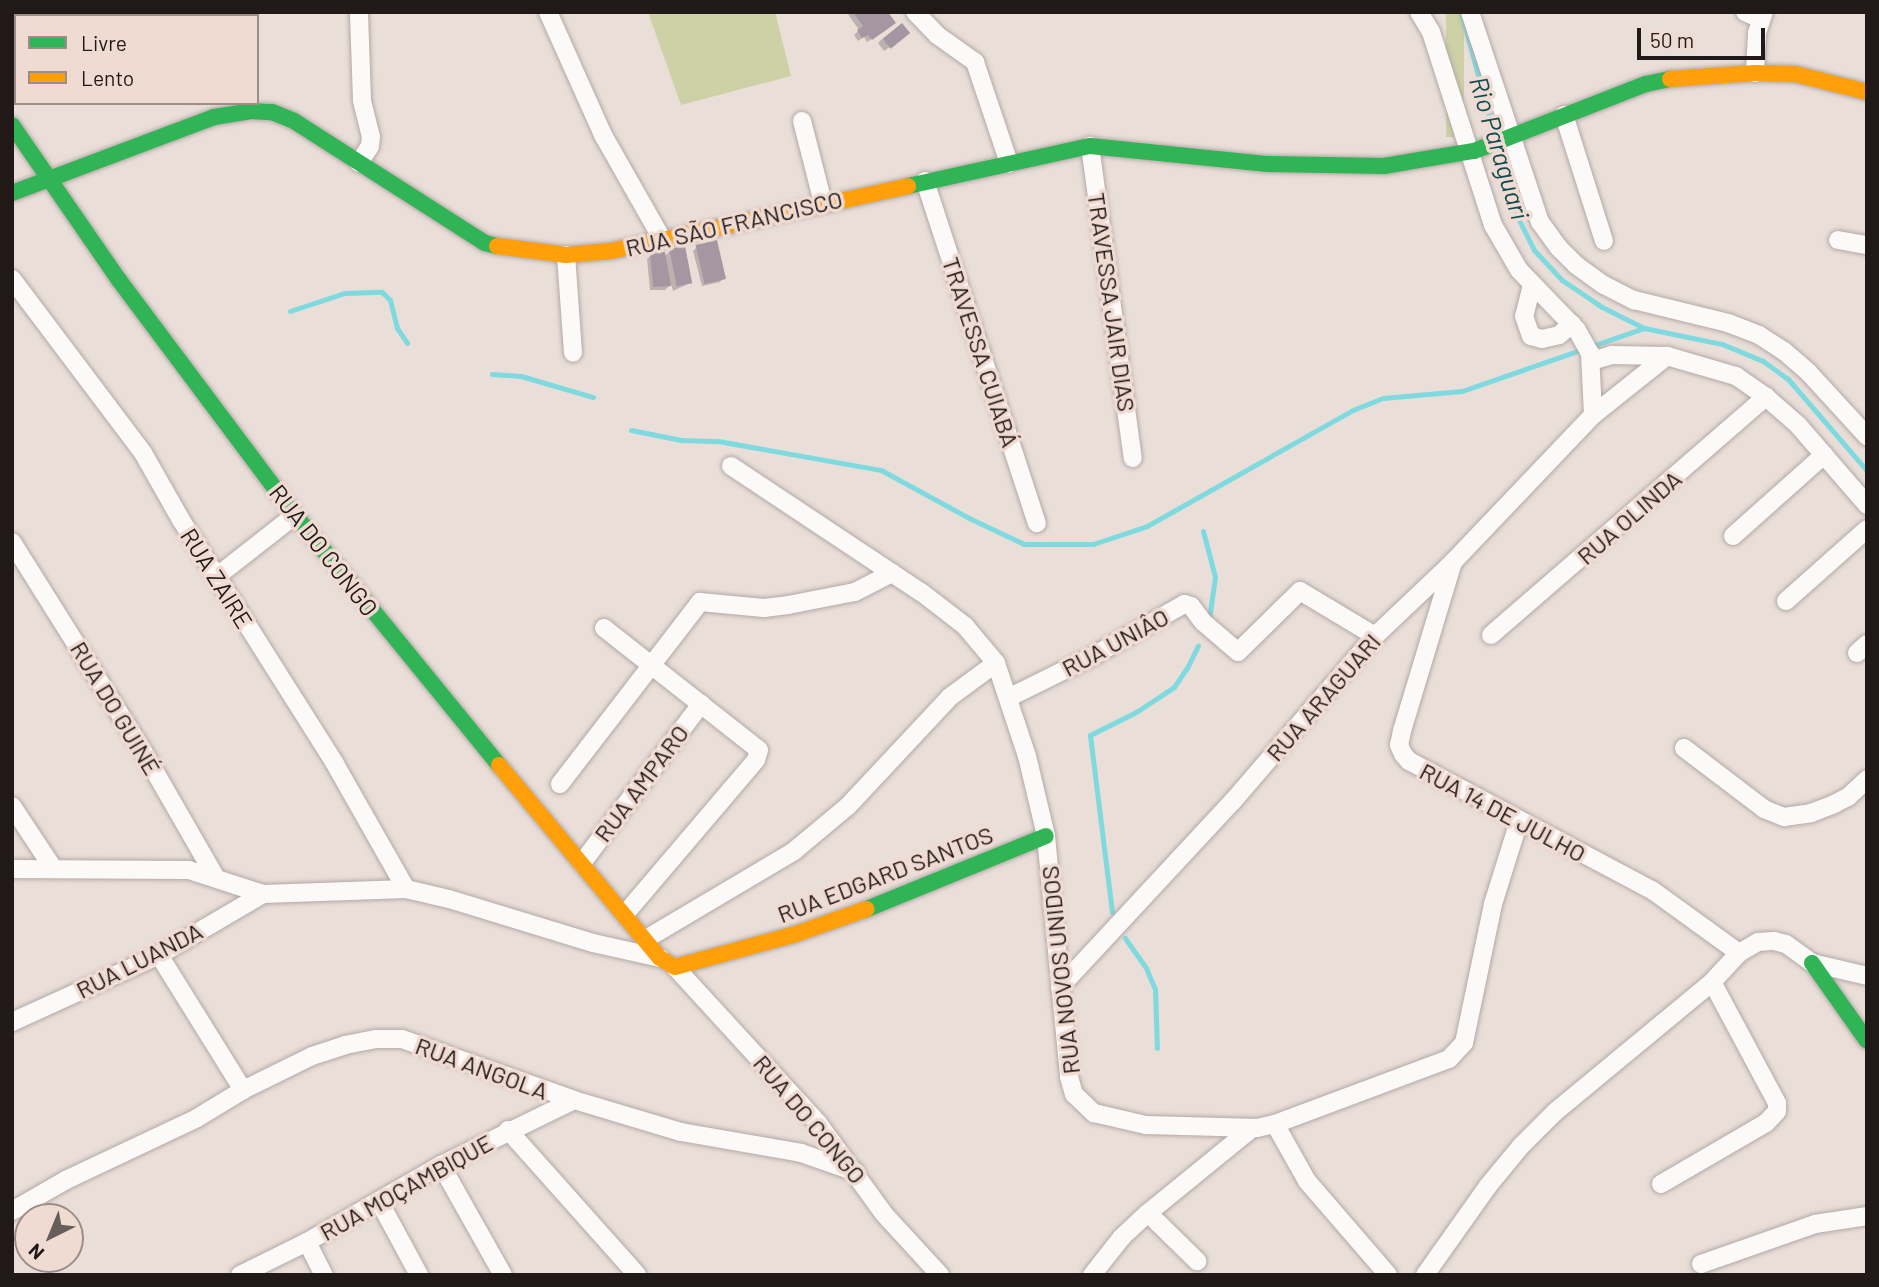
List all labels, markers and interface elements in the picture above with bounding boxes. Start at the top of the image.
legend [14,14,259,105]
scale bar [1641,14,1769,58]
text: 50 m [1650,27,1694,52]
text: Livre [81,30,127,55]
text: Lento [81,65,134,90]
water label: Rio Paraguari [1463,73,1537,223]
street label: RUA SÃO FRANCISCO [623,184,845,262]
street label: TRAVESSA JAIR DIAS [1082,191,1142,413]
street label: TRAVESSA CUIABÁ [937,253,1025,451]
street label: RUA OLINDA [1571,464,1687,570]
street label: RUA DO CONGO [264,478,384,622]
street label: RUA ZAIRE [175,523,259,633]
street label: RUA UNIÂO [1057,602,1173,682]
street label: RUA ARAGUARI [1260,627,1386,767]
street label: RUA DO GUINÉ [65,636,167,780]
street label: RUA AMPARO [588,719,694,847]
street label: RUA 14 DE JULHO [1415,756,1591,868]
street label: RUA EDGARD SANTOS [773,820,997,928]
street label: RUA NOVOS UNIDOS [1035,864,1085,1076]
street label: RUA LUANDA [71,916,207,1004]
street label: RUA ANGOLA [412,1031,552,1105]
street label: RUA DO CONGO [748,1049,872,1189]
street label: RUA MOÇAMBIQUE [315,1128,497,1246]
north arrow [14,1203,84,1273]
text: N [23,1240,48,1265]

